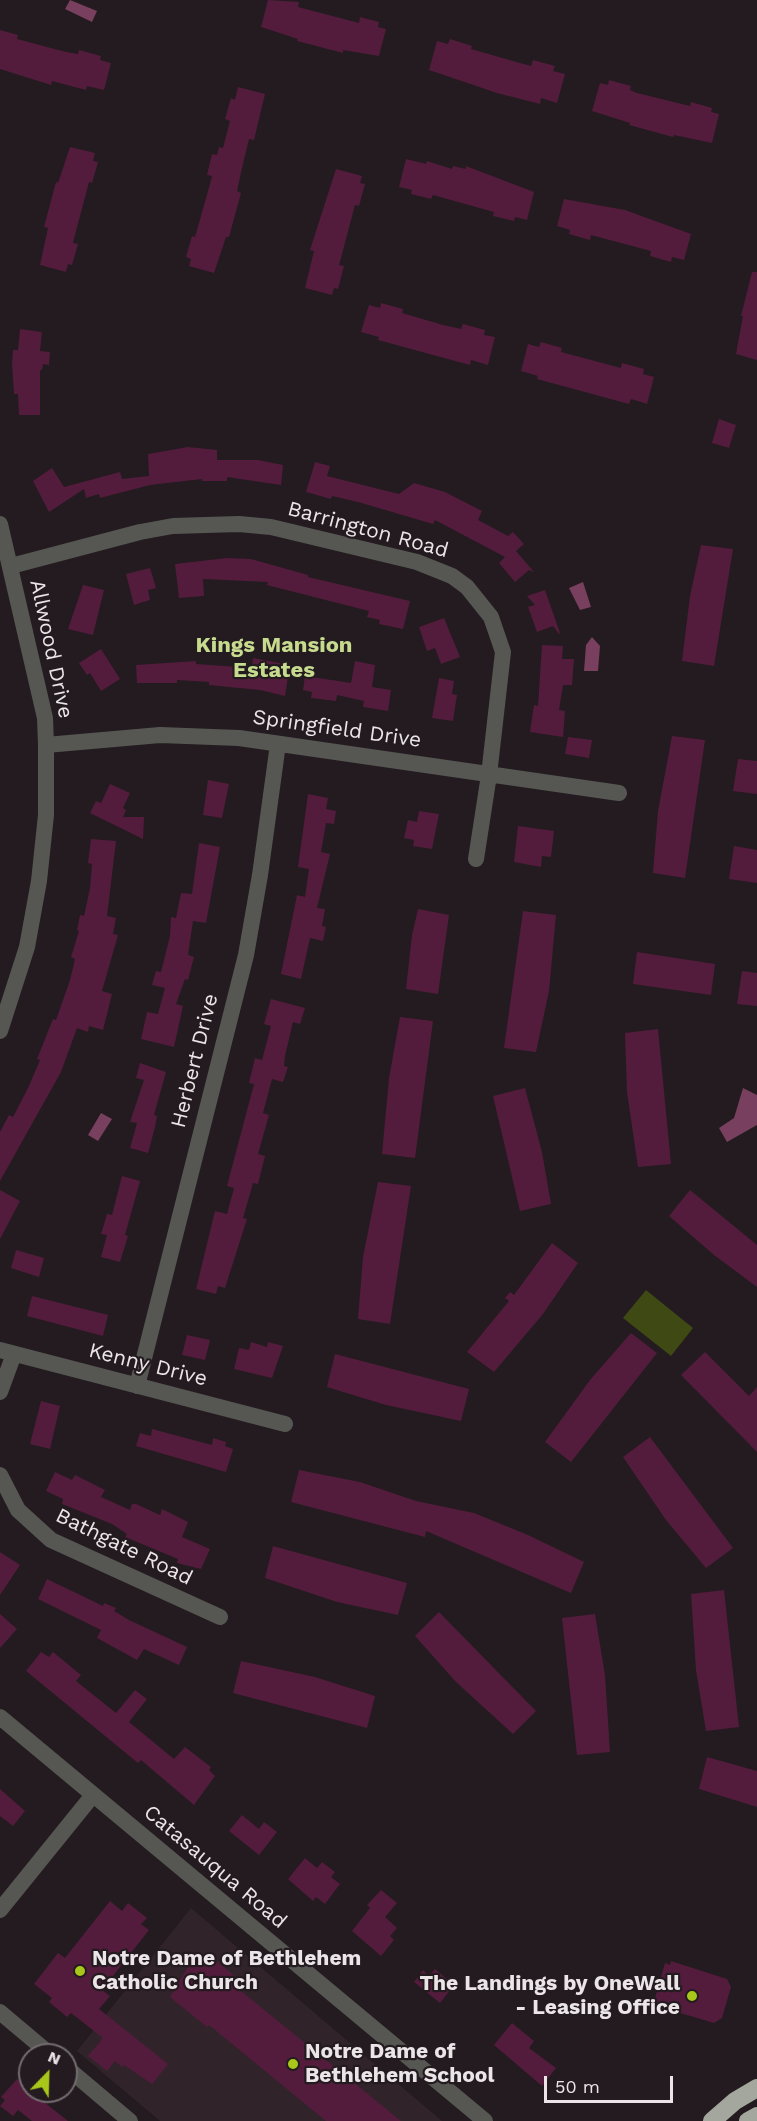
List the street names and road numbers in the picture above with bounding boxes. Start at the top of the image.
street label: Barrington Road [285,496,451,564]
street label: Allwood Drive [24,577,78,721]
street label: Springfield Drive [251,705,423,753]
street label: Herbert Drive [166,991,224,1131]
street label: Kenny Drive [86,1338,210,1392]
street label: Bathgate Road [52,1503,196,1591]
street label: Catasauqua Road [138,1800,292,1934]

